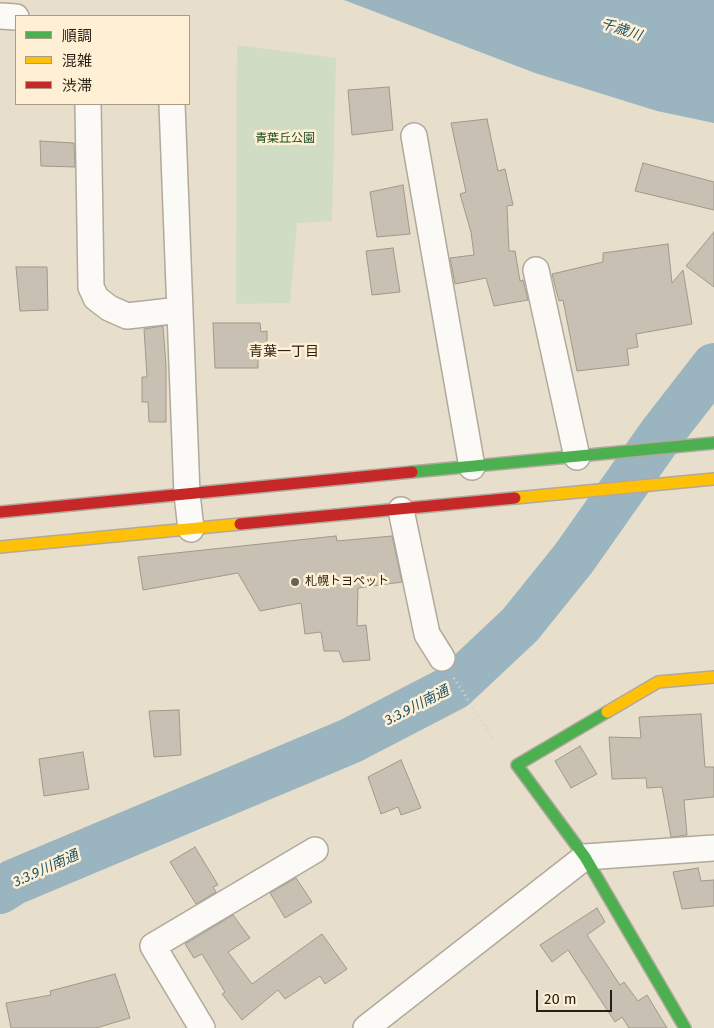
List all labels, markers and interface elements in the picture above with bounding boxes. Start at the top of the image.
legend [15,15,190,105]
water label: 千歳川 [598,16,644,44]
text: 順調 [62,27,92,45]
text: 混雑 [62,52,92,70]
text: 渋滞 [62,77,92,95]
park label: 青葉丘公園 [255,132,315,146]
district label: 青葉一丁目 [249,344,319,360]
place label: 札幌トヨペット [305,575,389,589]
marker: 札幌トヨペット [289,576,301,588]
water label: 3.3.9川南通 [382,683,452,729]
water label: 3.3.9川南通 [11,847,81,891]
scale bar [539,980,615,1012]
text: 20 m [544,990,577,1008]

